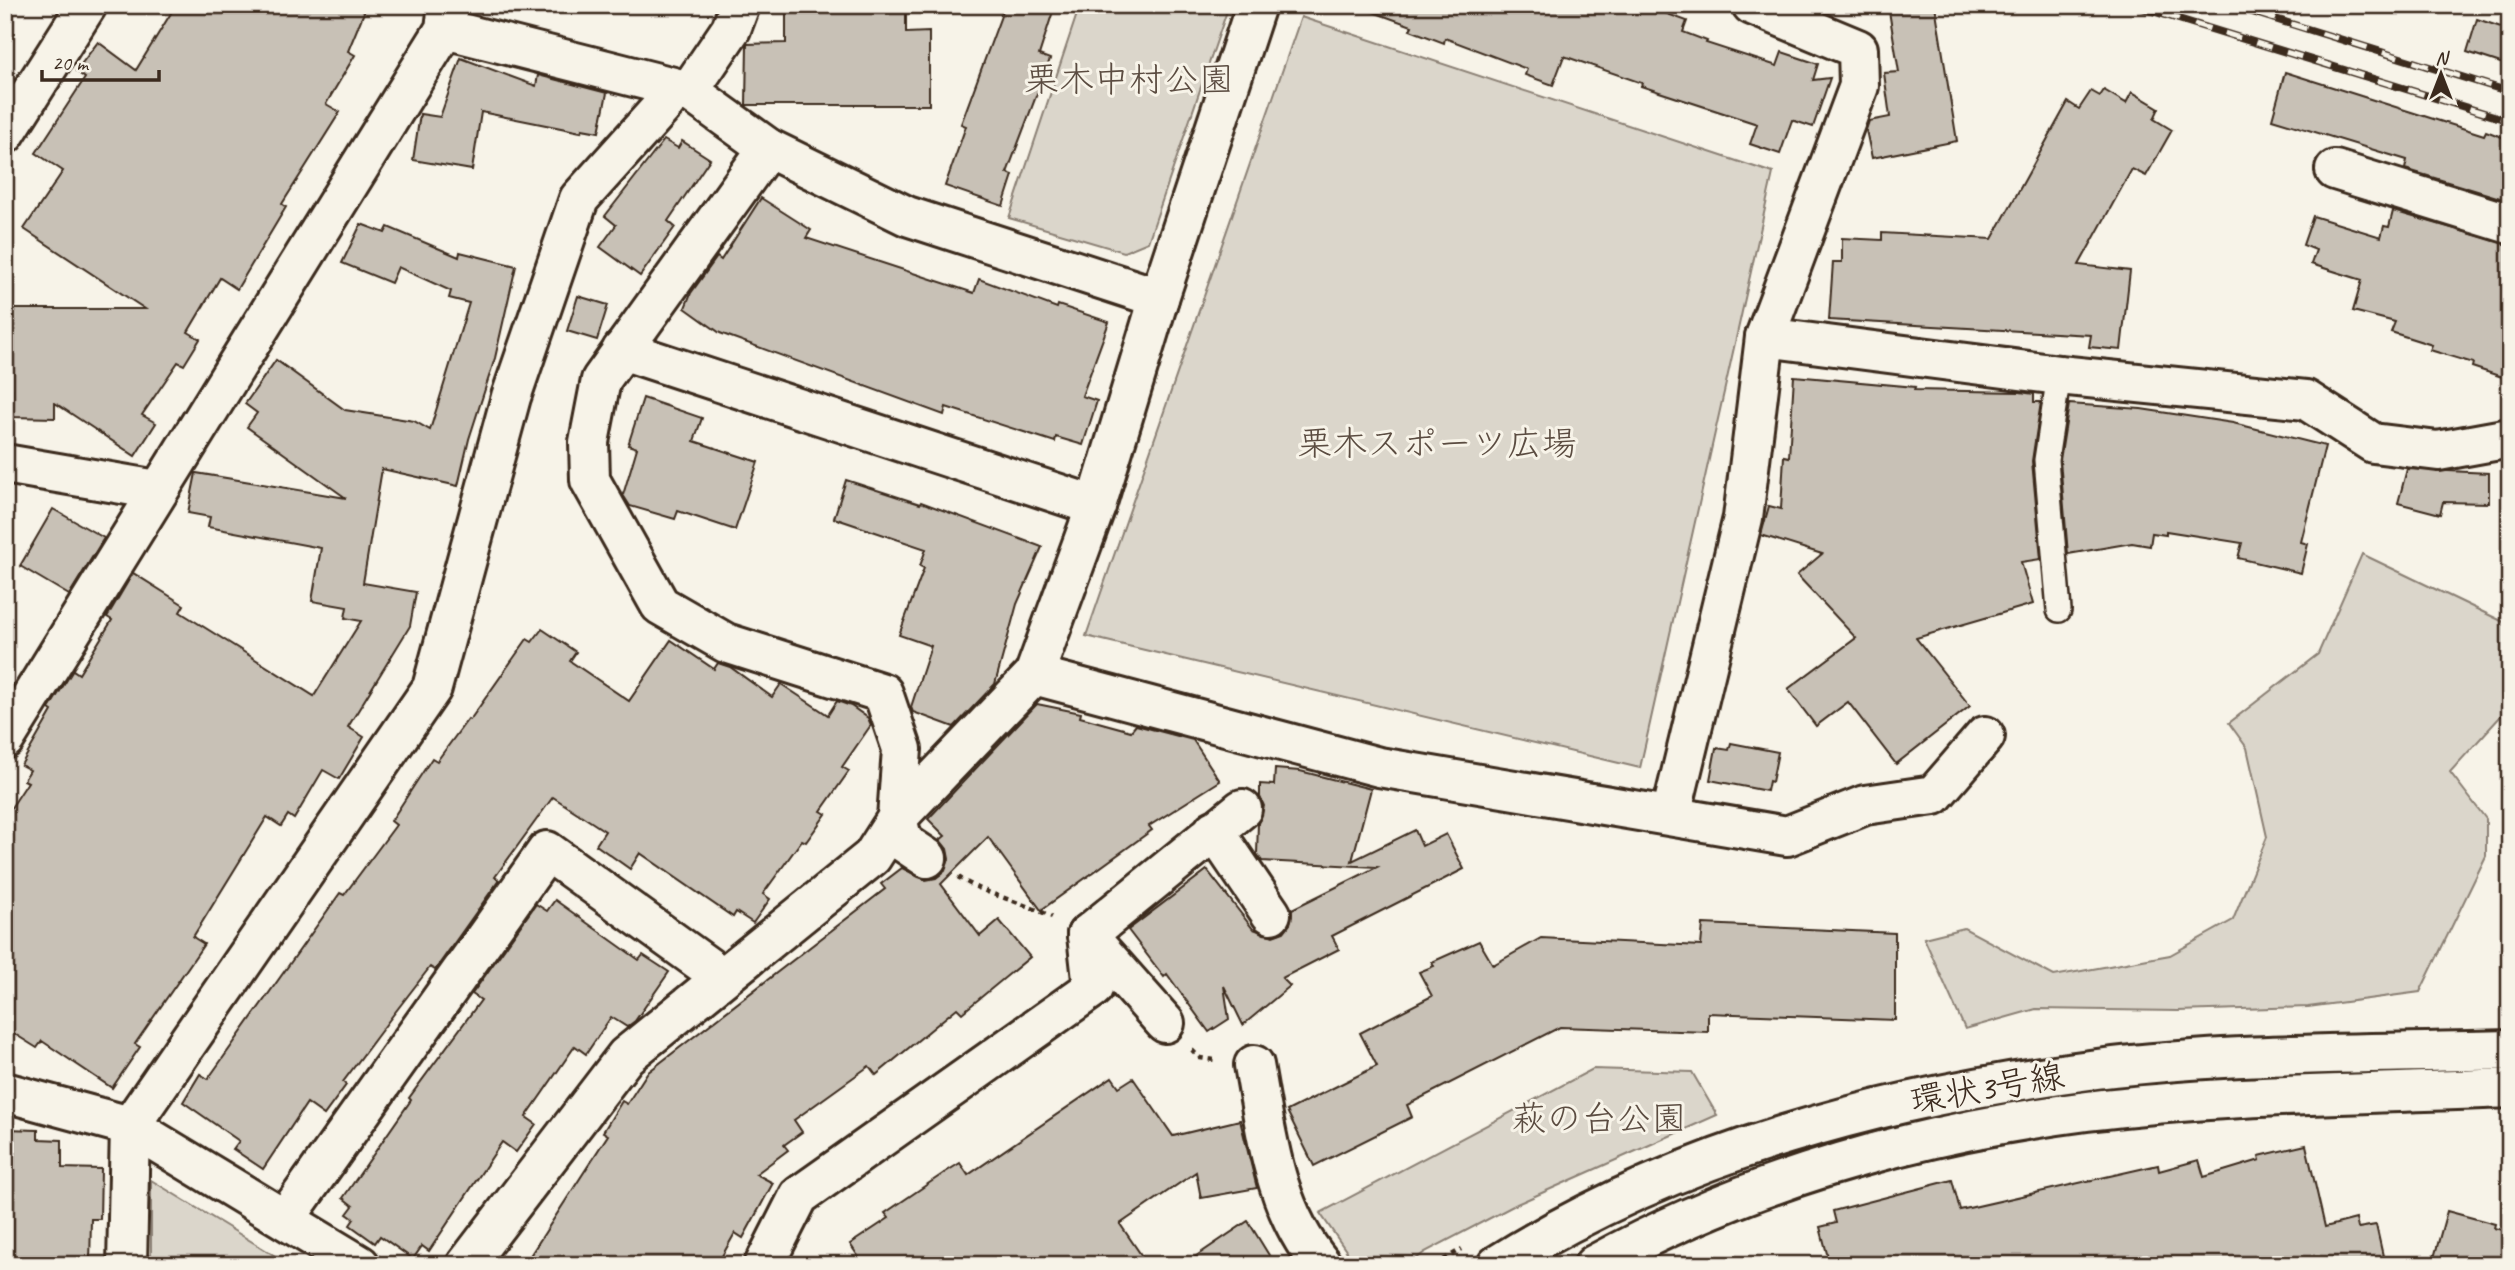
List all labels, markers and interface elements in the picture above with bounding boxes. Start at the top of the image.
scale bar [42,38,159,82]
north arrow [2406,38,2476,108]
text: N [2435,46,2450,70]
text: 20 m [52,50,90,76]
park label: 栗木中村公園 [1024,57,1234,102]
park label: 栗木スポーツ広場 [1297,421,1577,466]
street label: 環状3号線 [1906,1052,2068,1124]
park label: 萩の台公園 [1511,1096,1687,1141]

